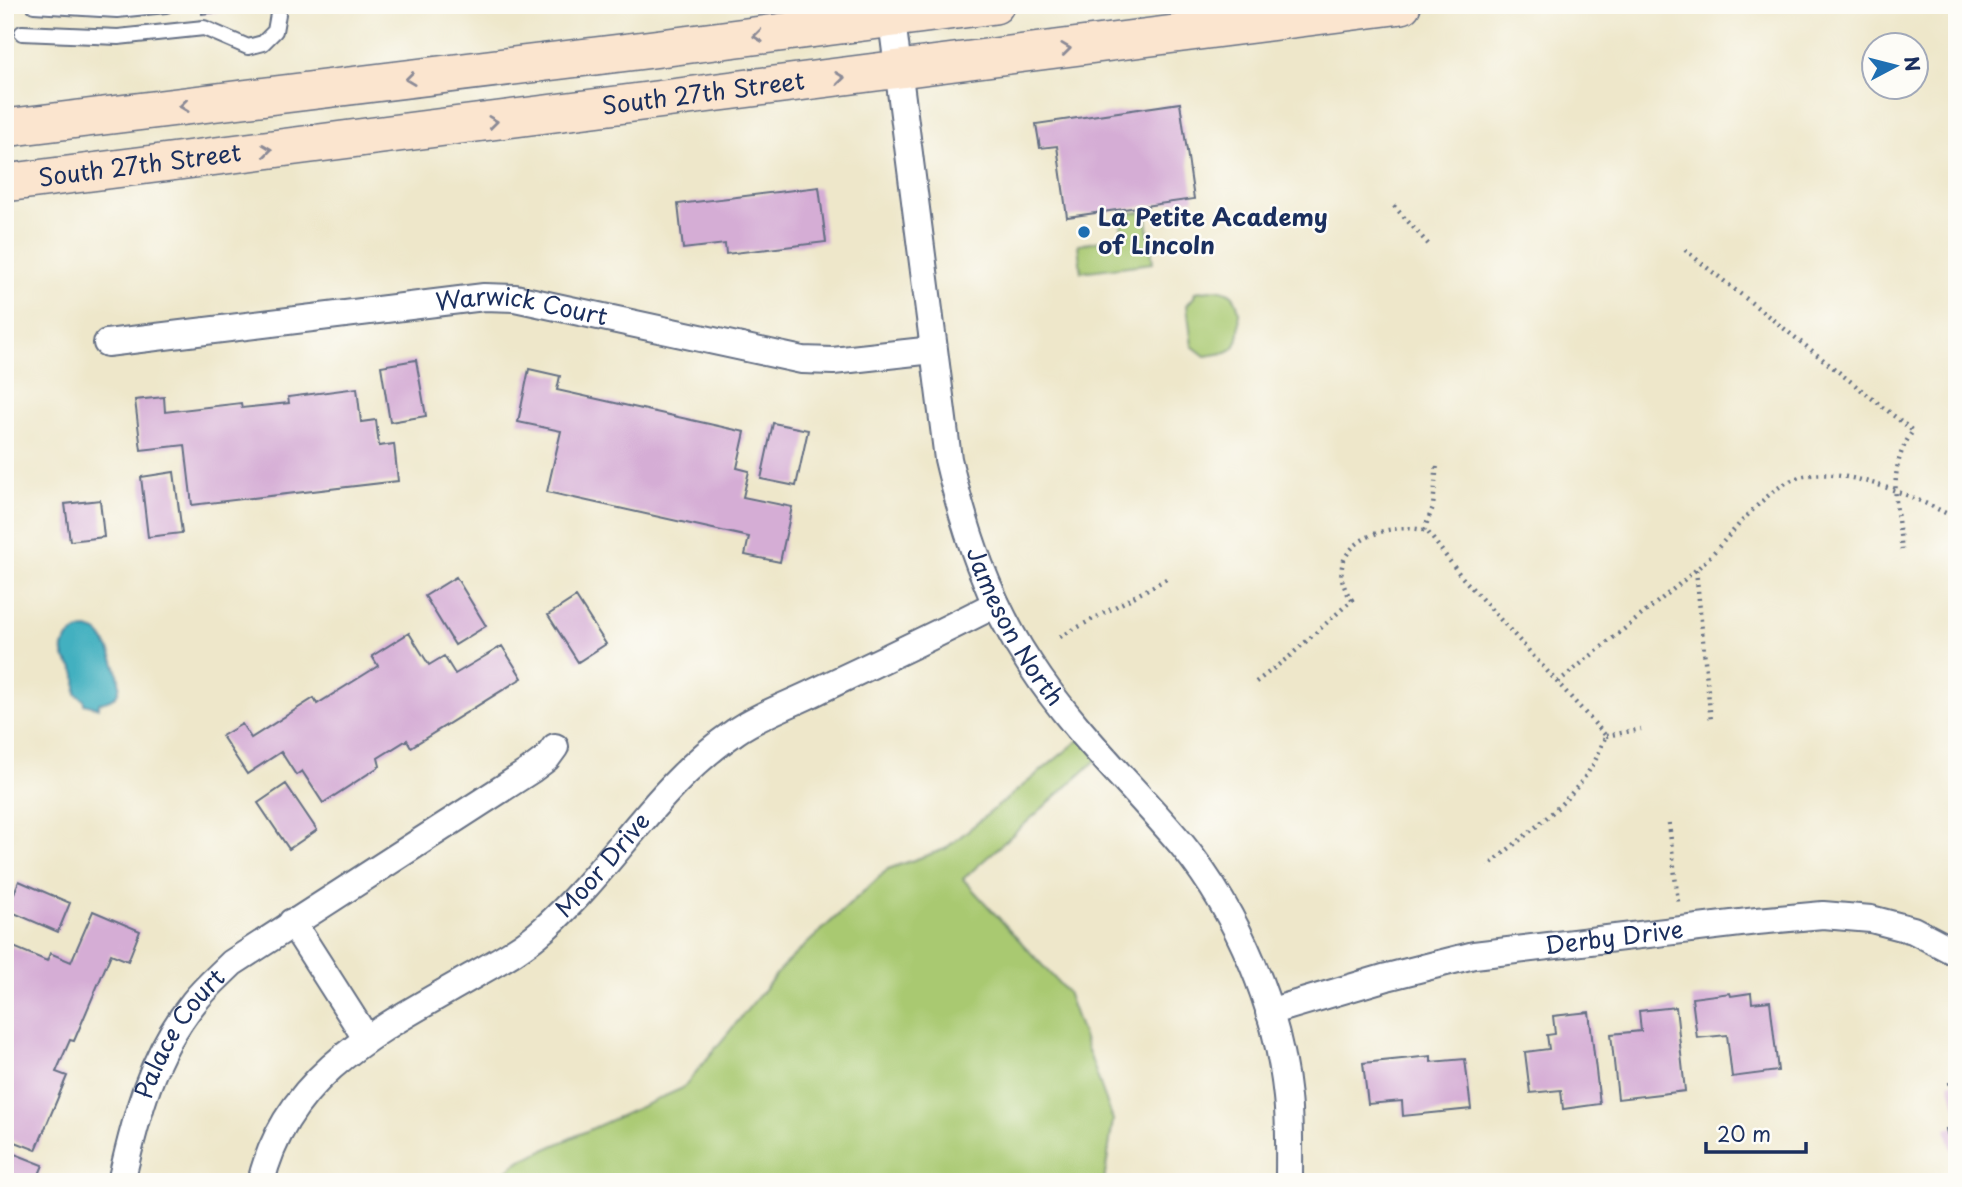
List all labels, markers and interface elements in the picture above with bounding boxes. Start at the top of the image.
one-way arrow [752,29,764,44]
north arrow [1860,32,1930,102]
one-way arrow [1060,41,1072,56]
text: N [1898,55,1928,73]
street label: South 27th Street [600,61,807,123]
one-way arrow [835,70,846,85]
one-way arrow [404,71,416,86]
one-way arrow [179,99,190,114]
one-way arrow [487,114,499,129]
street label: South 27th Street [36,133,243,195]
one-way arrow [262,142,273,157]
place label: La Petite Academy of Lincoln [1098,198,1328,262]
marker: La Petite Academy of Lincoln [1076,224,1092,240]
street label: Warwick Court [433,277,611,334]
street label: Jameson North [958,541,1074,713]
street label: Moor Drive [546,803,658,925]
street label: Derby Drive [1543,910,1685,962]
street label: Palace Court [124,959,232,1103]
scale bar [1706,1110,1806,1154]
text: 20 m [1717,1117,1771,1149]

